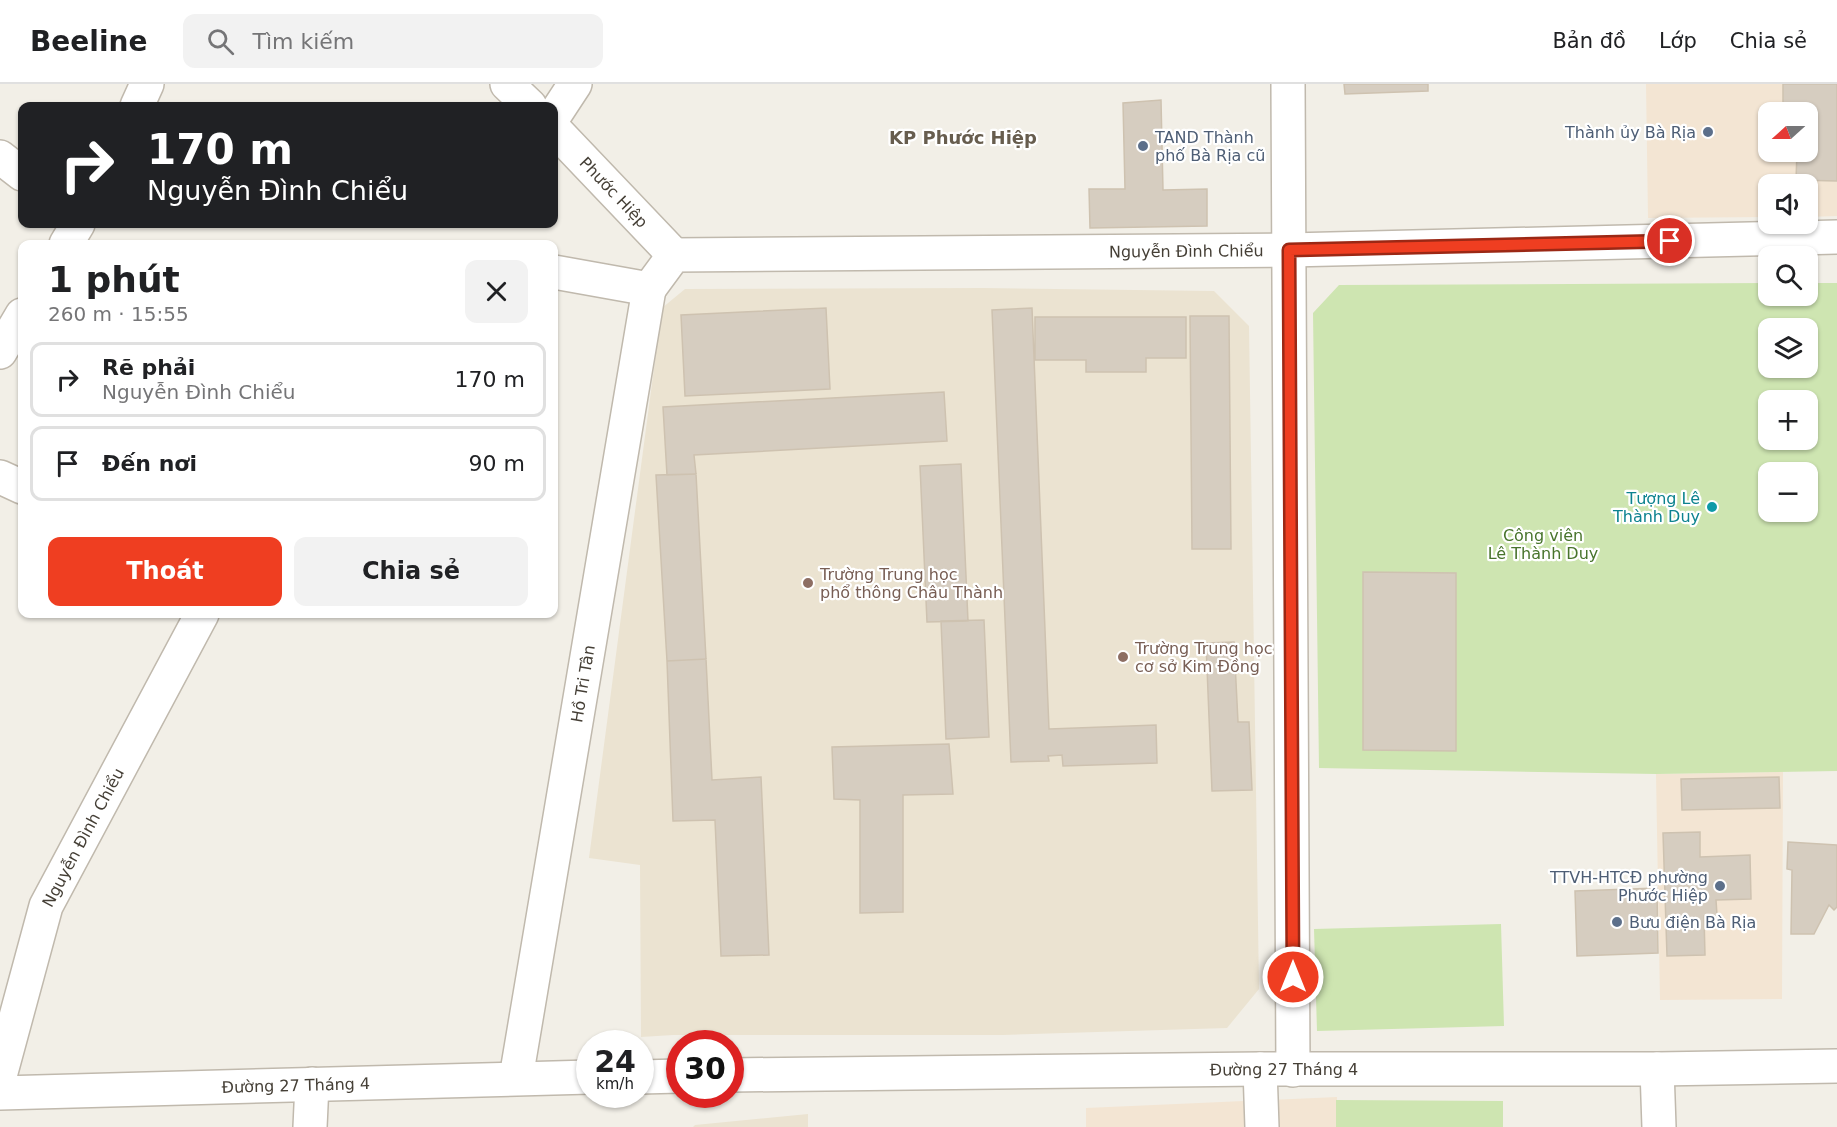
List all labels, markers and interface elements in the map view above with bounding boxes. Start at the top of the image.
search box [183,14,603,68]
text: Beeline [30,25,147,58]
icon: search [204,25,237,58]
text: Tìm kiếm [252,29,354,54]
text: Bản đồ [1552,29,1626,53]
text: Lớp [1659,29,1697,53]
text: Chia sẻ [1730,29,1807,53]
north arrow [1758,102,1818,162]
map controls [1758,102,1818,522]
place label: Thành ủy Bà Rịa [1564,123,1696,142]
text: 170 m [147,125,293,174]
marker: Thành ủy Bà Rịa [1701,125,1715,139]
icon: right [48,126,126,204]
district label: KP Phước Hiệp [889,127,1037,148]
place label: TAND Thành phố Bà Rịa cũ [1154,128,1265,165]
marker: TAND Thành phố Bà Rịa cũ [1136,139,1150,153]
street label: Phước Hiệp [576,153,652,231]
button: sound [1758,174,1818,234]
text: Nguyễn Đình Chiểu [147,175,408,206]
pin [1644,215,1695,266]
icon: arrive [1653,224,1686,257]
street label: Nguyễn Đình Chiểu [1109,241,1264,261]
button: search [1758,246,1818,306]
text: 1 phút [48,259,180,300]
button: close [465,260,528,323]
text: 260 m · 15:55 [48,302,189,326]
button: layers [1758,318,1818,378]
text: Rẽ phải [102,355,195,380]
icon: right [51,363,84,396]
text: 170 m [455,367,525,392]
text: Nguyễn Đình Chiểu [102,380,295,404]
button: + [1758,390,1818,450]
icon: arrive [51,447,84,480]
text: Đến nơi [102,451,197,476]
text: 90 m [469,451,525,476]
button: − [1758,462,1818,522]
place label: Tượng Lê Thành Duy [1612,489,1700,526]
marker: Tượng Lê Thành Duy [1705,500,1719,514]
park label: Công viên Lê Thành Duy [1488,526,1598,563]
button: Thoát [48,537,282,606]
button: Chia sẻ [294,537,528,606]
place label: Trường Trung học phổ thông Châu Thành [819,565,1003,602]
marker: Trường Trung học phổ thông Châu Thành [801,576,815,590]
place label: Trường Trung học cơ sở Kim Đồng [1134,639,1273,676]
street label: Hồ Tri Tân [567,643,598,724]
marker: Trường Trung học cơ sở Kim Đồng [1116,650,1130,664]
street label: Nguyễn Đình Chiểu [38,765,128,910]
place label: TTVH-HTCĐ phường Phước Hiệp [1549,868,1708,905]
marker: TTVH-HTCĐ phường Phước Hiệp [1713,879,1727,893]
place label: Bưu điện Bà Rịa [1629,913,1756,932]
marker: Bưu điện Bà Rịa [1610,915,1624,929]
position arrow [1261,945,1325,1009]
speed limit sign: 30 [666,1030,744,1108]
text: 24 [594,1044,636,1079]
street label: Đường 27 Tháng 4 [1210,1059,1358,1079]
street label: Đường 27 Tháng 4 [221,1073,370,1096]
text: km/h [596,1075,634,1093]

